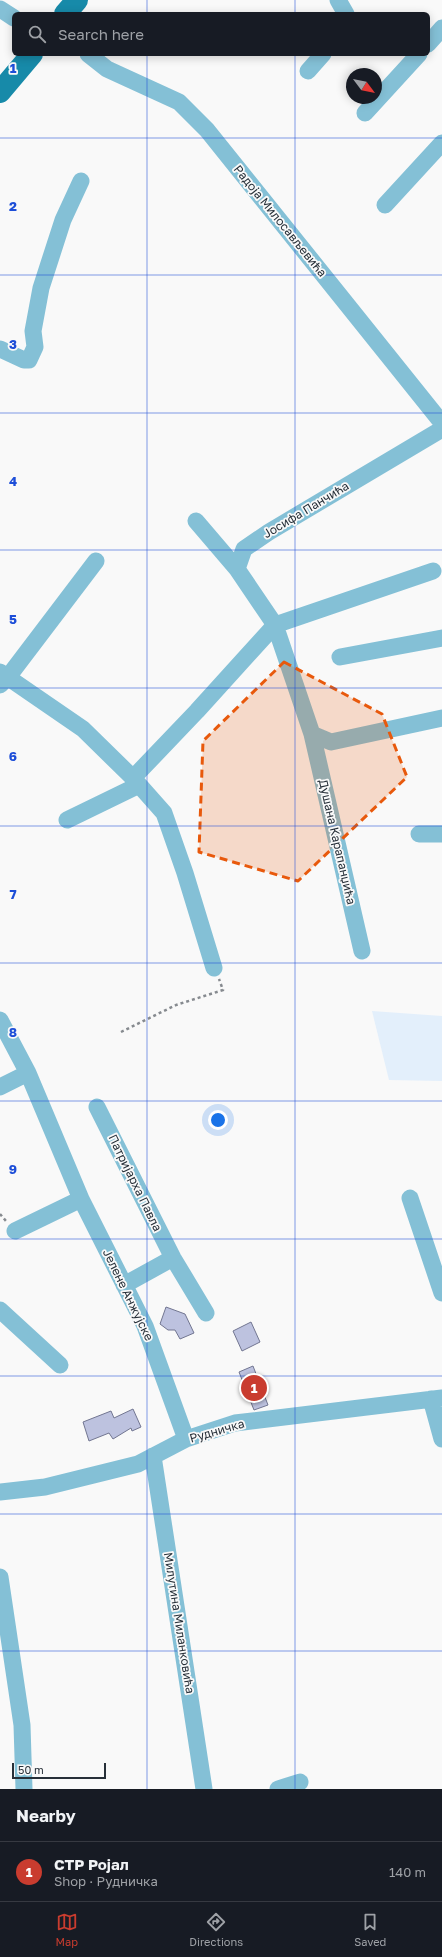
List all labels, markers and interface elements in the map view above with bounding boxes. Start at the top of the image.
search box [12,12,430,56]
icon: search [26,23,48,45]
text: Search here [58,25,144,43]
text: 1 [10,60,17,76]
north arrow [346,68,382,104]
street label: Радоја Милосављевића [231,162,330,280]
text: 2 [9,198,17,214]
text: 3 [9,336,17,352]
text: 4 [9,473,17,489]
street label: Јосифа Панчића [260,478,351,541]
text: 5 [9,611,17,627]
text: 6 [9,748,17,764]
street label: Душана Карапанџића [316,778,359,906]
text: 7 [9,886,17,902]
text: 8 [9,1024,17,1040]
your location [208,1110,228,1130]
street label: Патријарха Павла [105,1132,165,1234]
text: 9 [9,1161,17,1177]
street label: Јелене Анжујске [100,1247,157,1343]
pin: 1 [241,1373,267,1403]
street label: Рудничка [188,1416,246,1446]
street label: Милутина Миланковића [161,1551,198,1695]
scale bar [12,1761,106,1780]
text: 50 m [18,1763,44,1776]
text: Nearby [16,1805,76,1826]
text: СТР Ројал [54,1855,129,1873]
text: 1 [26,1864,32,1880]
text: 140 m [389,1864,426,1880]
text: Shop · Рудничка [54,1873,158,1889]
tab: Map [56,1911,78,1948]
tab: Directions [189,1911,243,1948]
tab: Saved [354,1911,386,1948]

